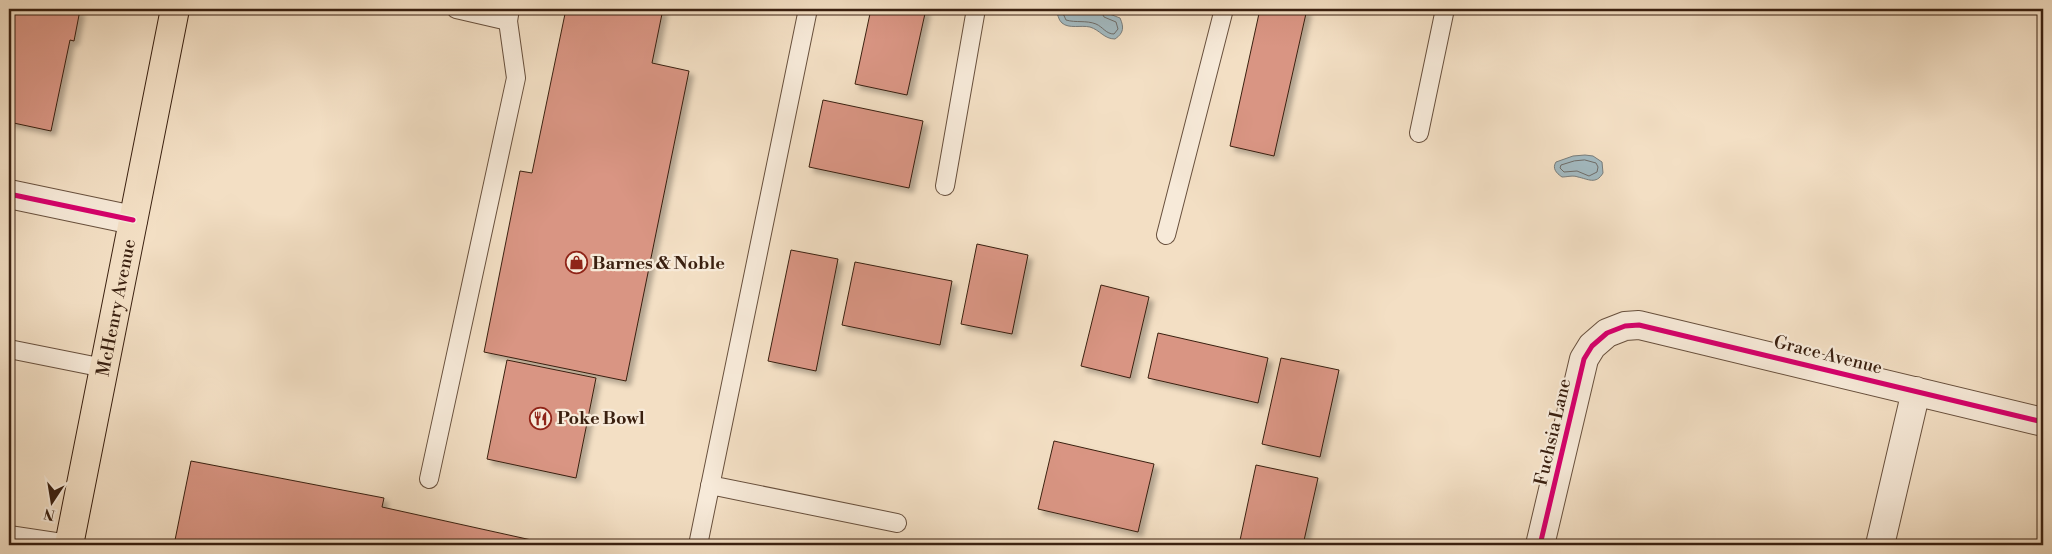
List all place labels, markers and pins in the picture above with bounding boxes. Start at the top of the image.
shop icon: Barnes & Noble [564,251,588,275]
place label: Barnes & Noble [592,252,725,275]
restaurant icon: Poke Bowl [529,406,553,430]
place label: Poke Bowl [557,407,645,430]

